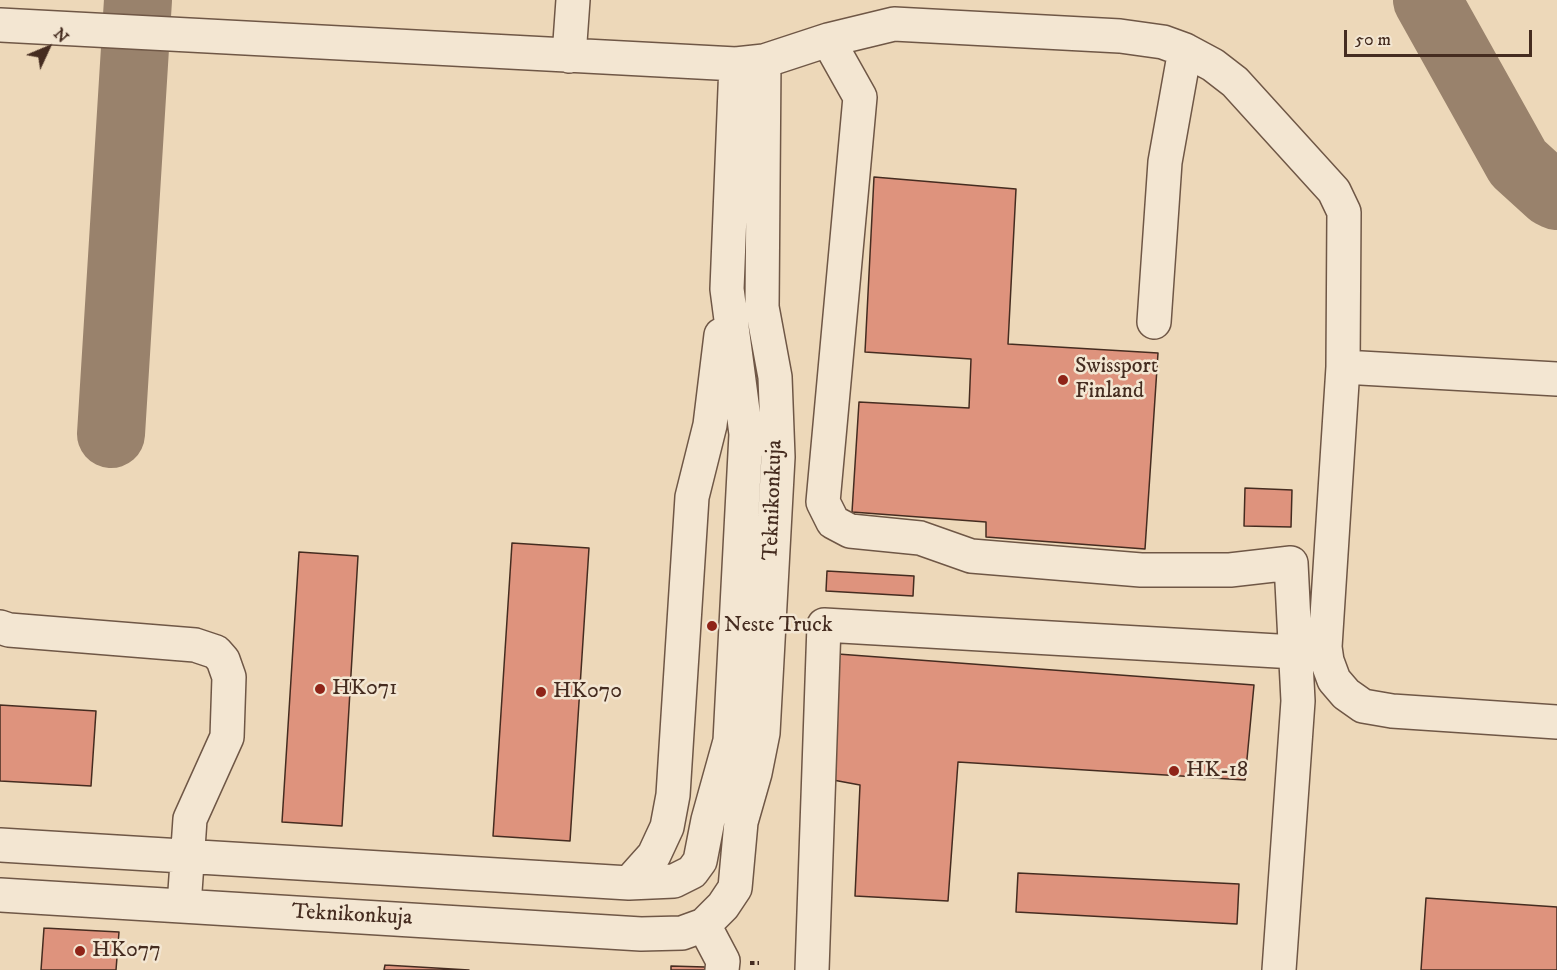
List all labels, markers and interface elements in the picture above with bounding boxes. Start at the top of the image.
north arrow [18,18,78,78]
scale bar [1347,18,1534,56]
text: N [49,24,73,47]
text: 50 m [1355,29,1391,51]
place label: Swissport Finland [1075,354,1158,406]
marker: Swissport Finland [1056,373,1070,387]
street label: Teknikonkuja [759,439,789,561]
place label: Neste Truck [724,613,833,639]
marker: Neste Truck [705,619,719,633]
place label: HK071 [332,676,397,702]
place label: HK070 [553,679,622,705]
marker: HK071 [313,682,327,696]
marker: HK070 [534,685,548,699]
place label: HK-18 [1186,758,1248,784]
marker: HK-18 [1167,764,1181,778]
street label: Teknikonkuja [291,900,413,932]
place label: HK077 [92,938,161,964]
marker: HK077 [73,944,87,958]

